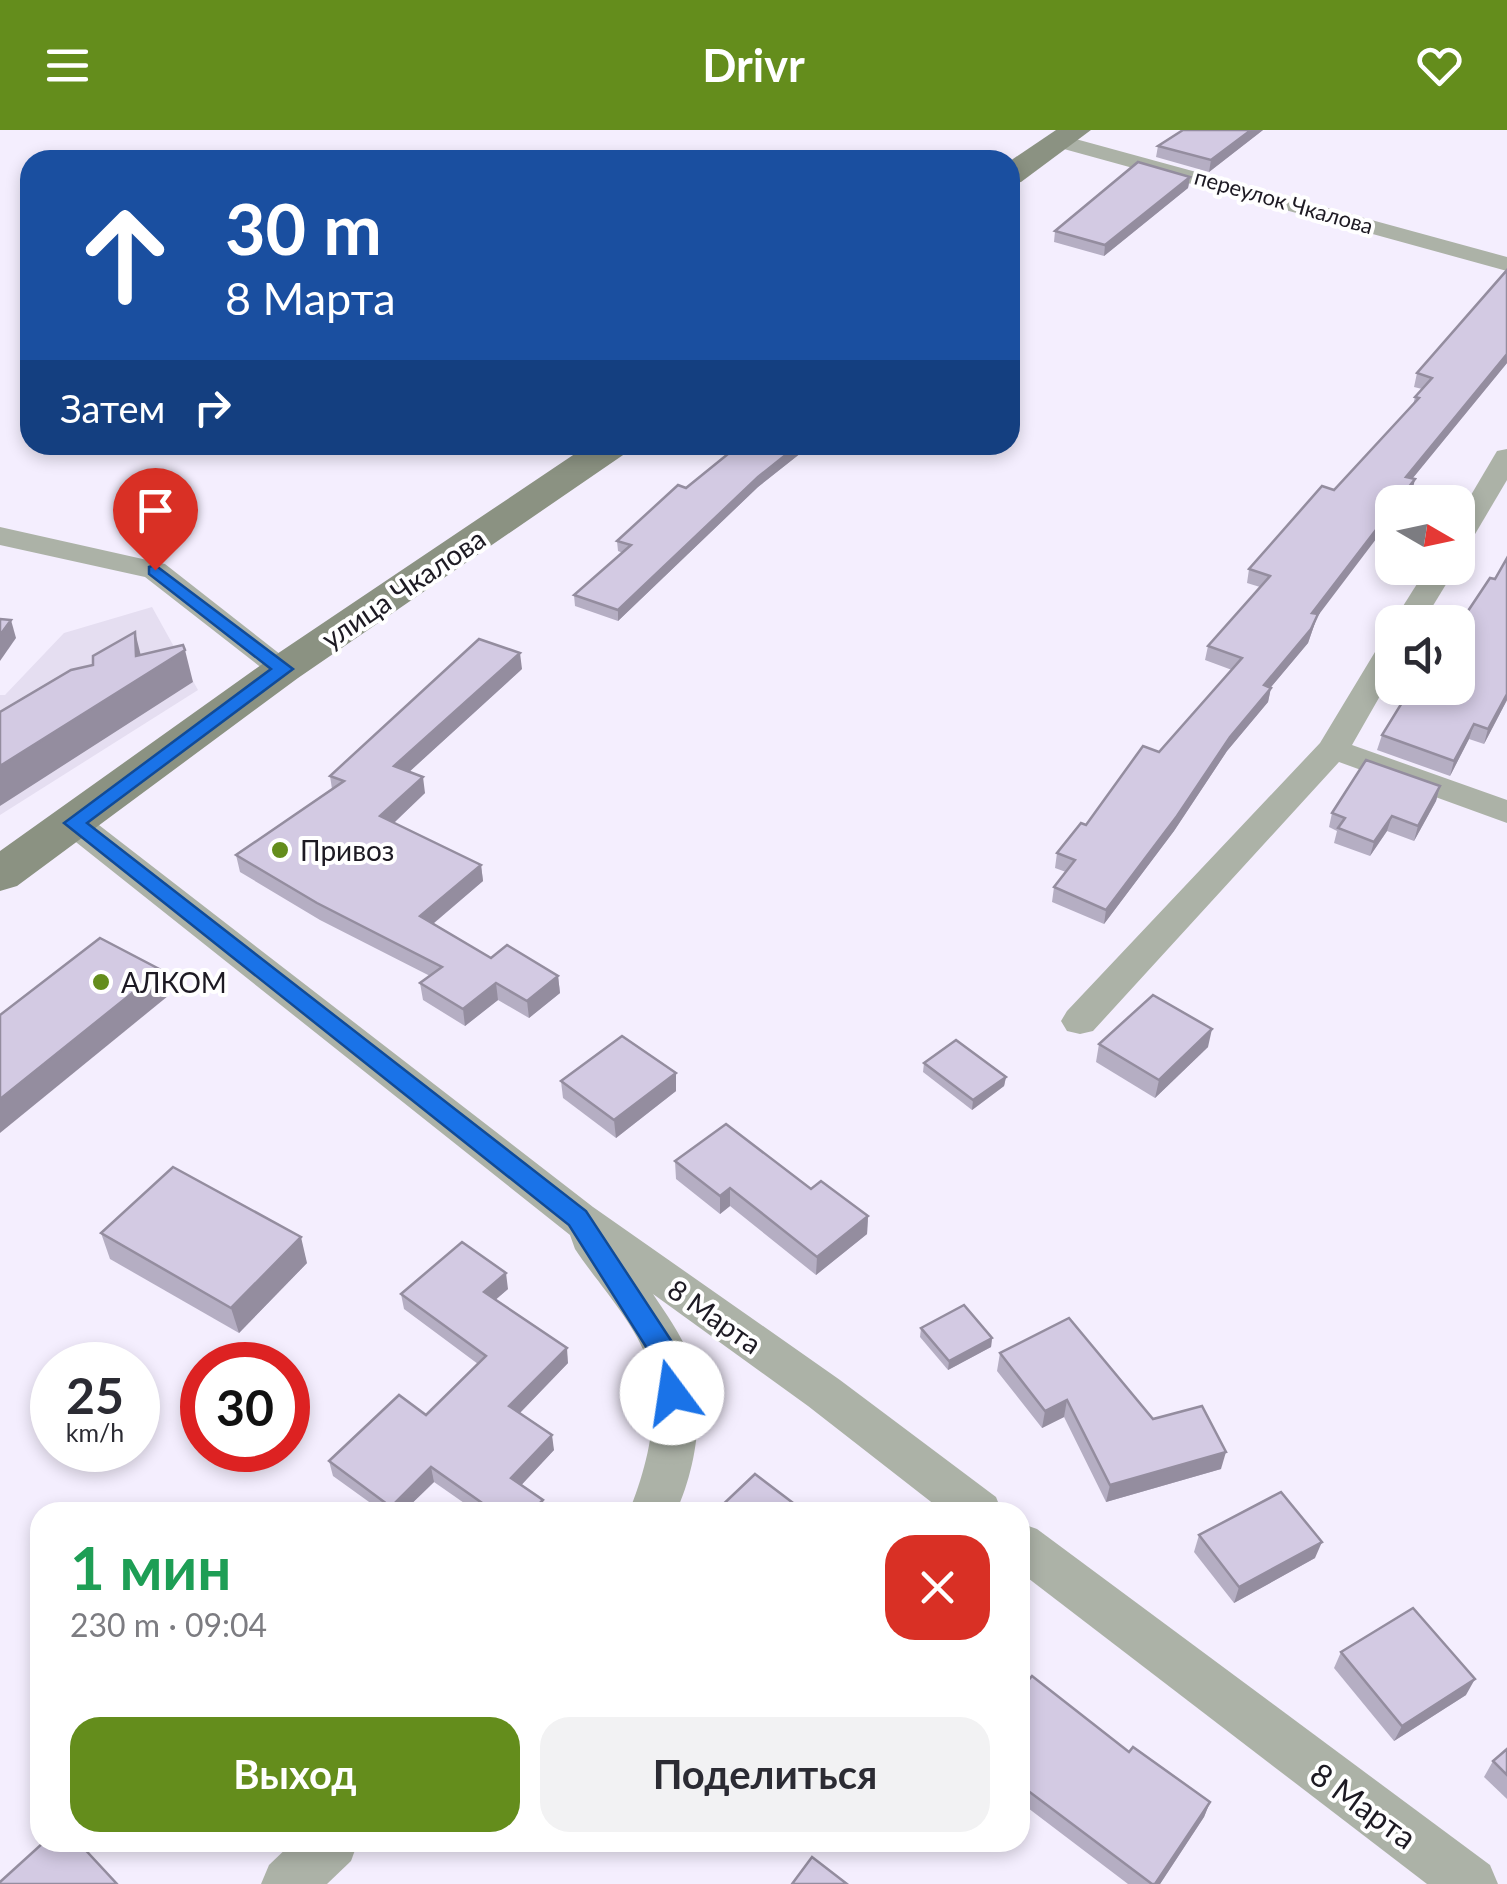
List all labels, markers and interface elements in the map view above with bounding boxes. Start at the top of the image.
icon: menu [40,38,95,93]
text: Drivr [702,38,805,92]
icon: heart [1412,38,1467,93]
street label: переулок Чкалова [1192,163,1376,239]
text: 30 m [225,186,382,270]
icon: ahead [60,190,190,320]
text: 8 Марта [225,271,396,325]
icon: right [185,380,240,435]
text: Затем [60,385,165,431]
pin [113,468,198,571]
icon: arrive [128,483,183,538]
north arrow [1375,485,1475,585]
map controls [1375,485,1475,705]
street label: улица Чкалова [315,521,491,655]
button: sound [1375,605,1475,705]
place label: Привоз [300,833,394,867]
marker: Привоз [269,839,291,861]
place label: АЛКОМ [121,965,227,999]
marker: АЛКОМ [90,971,112,993]
street label: 8 Марта [662,1272,768,1360]
position arrow [620,1341,724,1445]
speed limit sign: 30 [180,1342,310,1472]
text: 25 [66,1365,124,1425]
text: km/h [66,1417,124,1447]
text: 1 мин [70,1531,232,1603]
button: close [885,1535,990,1640]
text: 230 m · 09:04 [70,1605,267,1644]
button: Выход [70,1717,520,1832]
button: Поделиться [540,1717,990,1832]
street label: 8 Марта [1303,1754,1425,1856]

